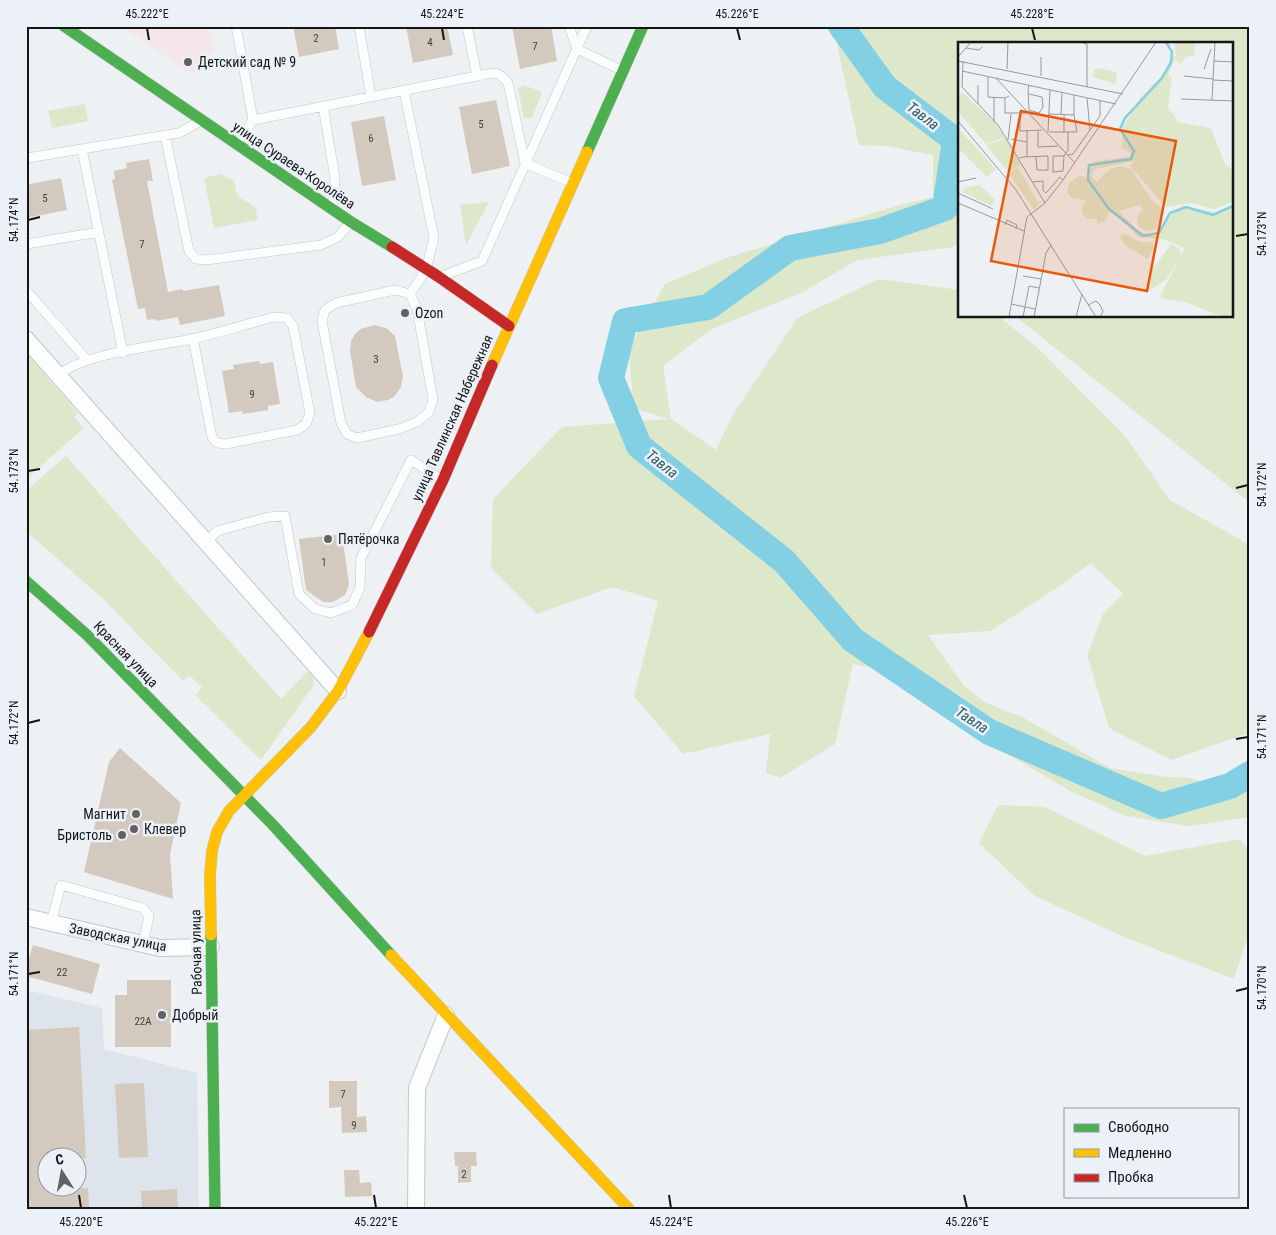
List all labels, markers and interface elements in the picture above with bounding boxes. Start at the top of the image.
text: 45.222°E [125,7,169,21]
text: 45.224°E [420,7,464,21]
text: 45.226°E [715,7,759,21]
text: 45.228°E [1010,7,1054,21]
house number: 2 [313,32,319,45]
house number: 4 [427,36,433,49]
house number: 7 [532,40,538,53]
inset map [958,42,1234,318]
place label: Детский сад № 9 [198,54,296,70]
marker: Детский сад № 9 [182,56,194,68]
water label: Тавла [903,98,943,134]
street label: улица Сураева-Королёва [230,118,358,212]
house number: 5 [478,118,484,131]
house number: 6 [368,132,374,145]
house number: 5 [42,192,48,205]
text: 54.174°N [7,198,21,242]
text: 54.173°N [1255,212,1269,256]
house number: 7 [139,238,145,251]
place label: Ozon [415,305,443,321]
marker: Ozon [399,307,411,319]
street label: улица Тавлинская Набережная [408,332,496,504]
house number: 3 [373,353,379,366]
house number: 9 [249,388,255,401]
water label: Тавла [642,446,682,482]
text: 54.173°N [7,449,21,493]
text: 54.172°N [1255,463,1269,507]
place label: Пятёрочка [338,531,400,547]
marker: Пятёрочка [322,533,334,545]
house number: 1 [321,556,327,569]
street label: Красная улица [91,618,161,690]
text: 54.172°N [7,701,21,745]
water label: Тавла [952,703,992,737]
text: 54.171°N [1255,715,1269,759]
place label: Магнит [83,806,126,822]
marker: Магнит [130,808,142,820]
place label: Клевер [144,821,186,837]
marker: Клевер [128,823,140,835]
place label: Бристоль [57,827,112,843]
marker: Бристоль [116,829,128,841]
street label: Рабочая улица [187,909,205,995]
street label: Заводская улица [68,920,168,954]
text: 54.171°N [7,952,21,996]
house number: 22 [57,966,67,979]
text: 54.170°N [1255,966,1269,1010]
place label: Добрый [172,1007,219,1023]
marker: Добрый [156,1009,168,1021]
house number: 22А [134,1015,152,1028]
house number: 7 [340,1088,346,1101]
legend [1064,1108,1238,1198]
text: Свободно [1108,1118,1169,1136]
house number: 9 [351,1119,357,1132]
text: Медленно [1108,1144,1172,1162]
north arrow [38,1148,88,1198]
text: С [54,1151,65,1168]
house number: 2 [461,1168,467,1181]
text: Пробка [1108,1168,1154,1186]
text: 45.220°E [59,1215,103,1229]
text: 45.222°E [354,1215,398,1229]
text: 45.224°E [649,1215,693,1229]
text: 45.226°E [945,1215,989,1229]

